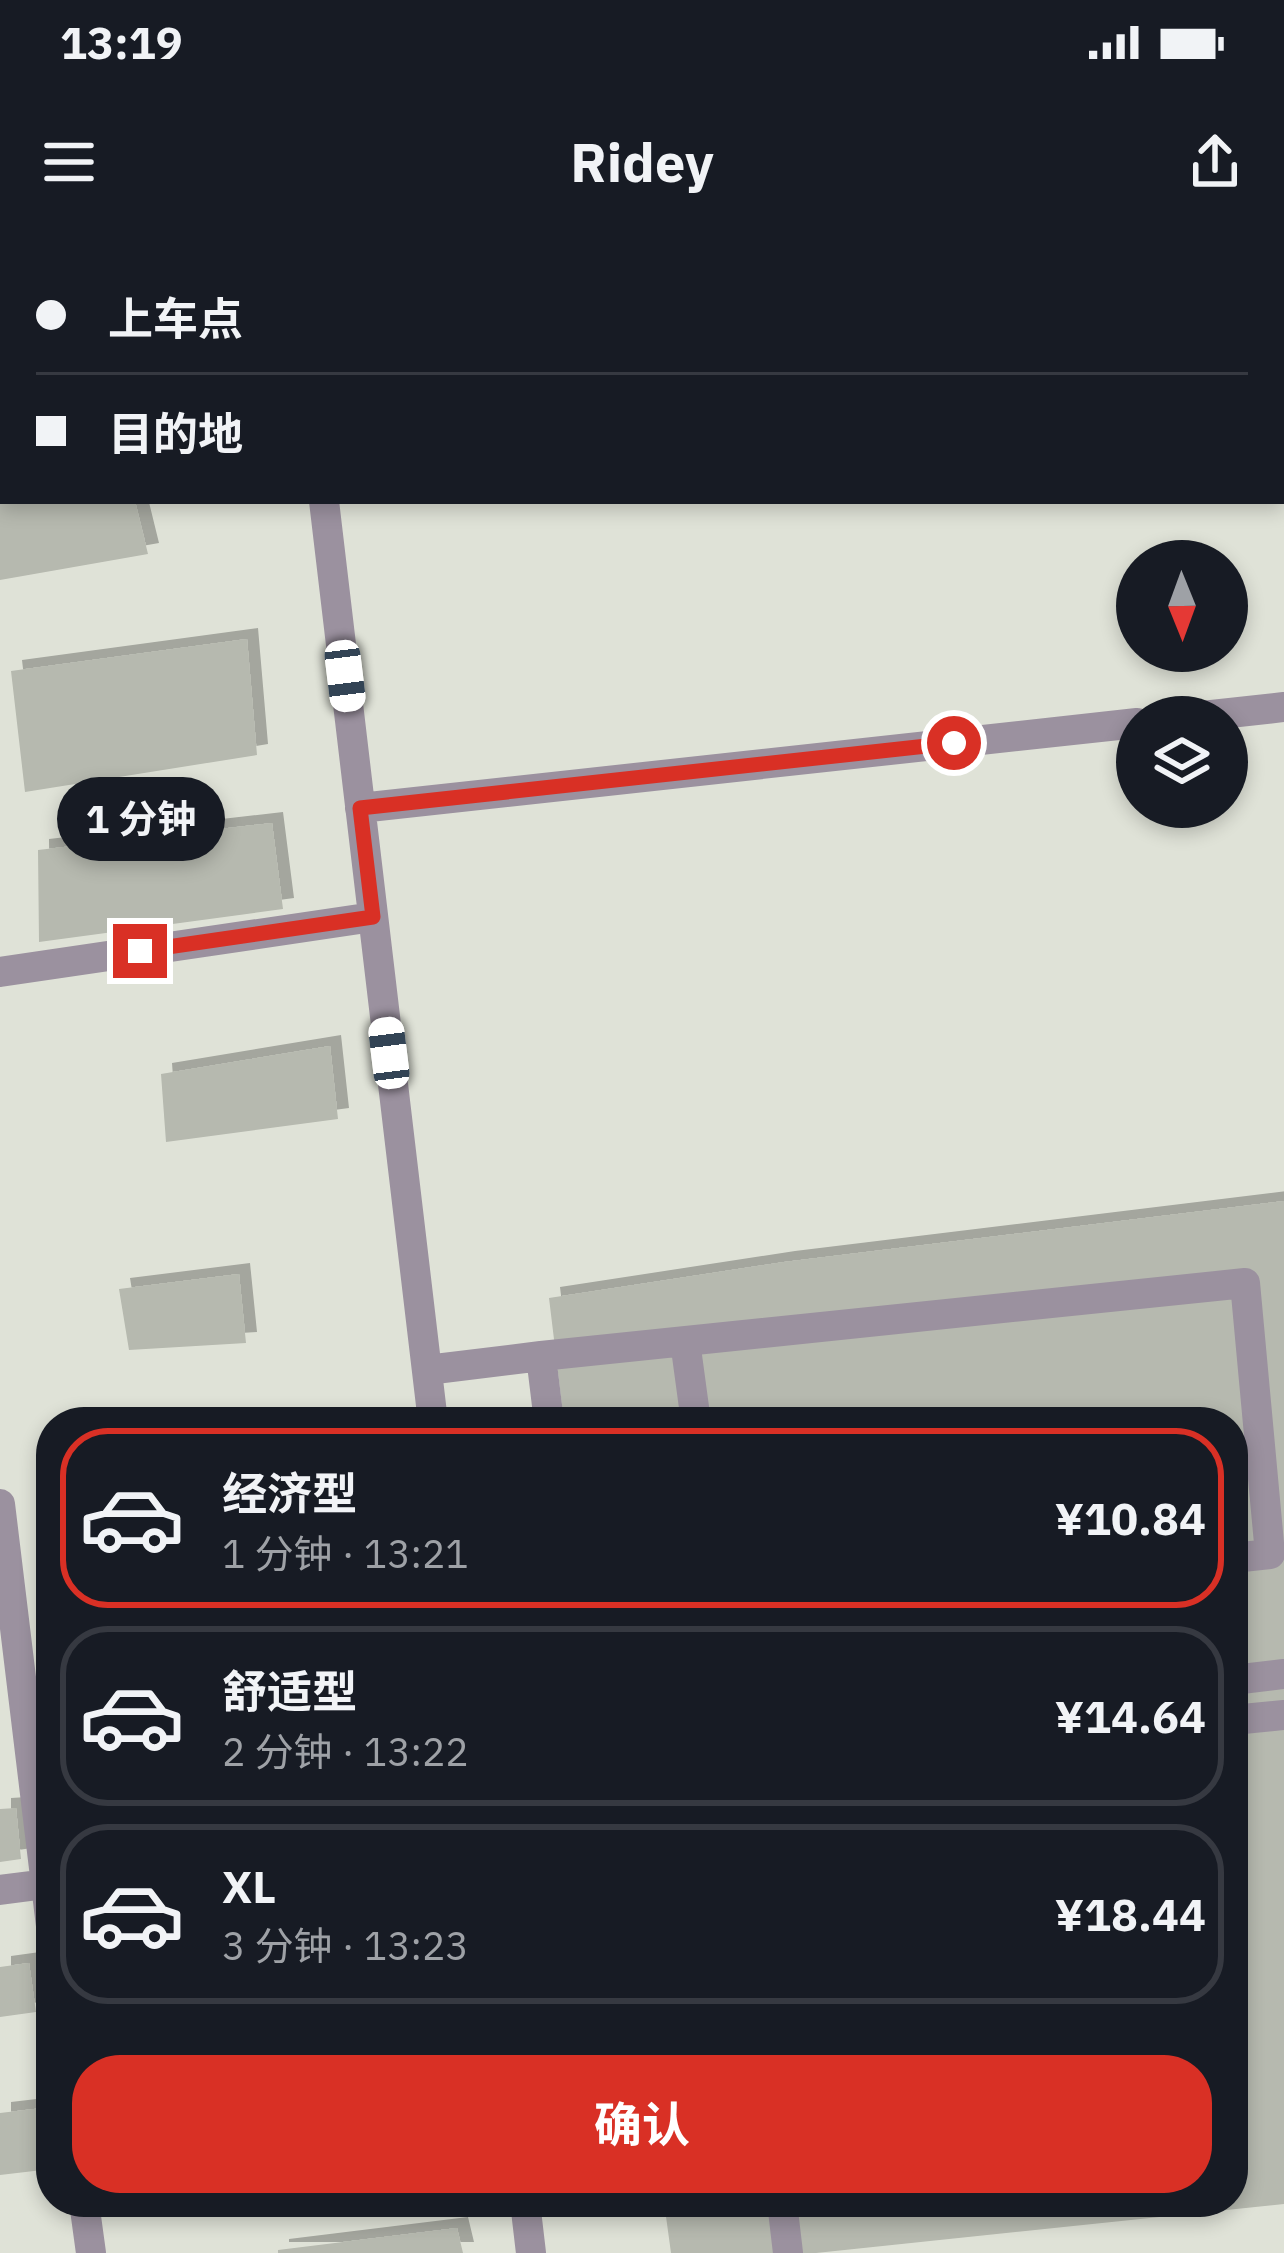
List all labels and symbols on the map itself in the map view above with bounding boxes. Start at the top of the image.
north arrow [1116,540,1248,672]
car [323,638,367,714]
route start [927,716,981,770]
callout: 1 分钟 [56,777,224,861]
route end [113,924,167,978]
car [367,1015,411,1091]

